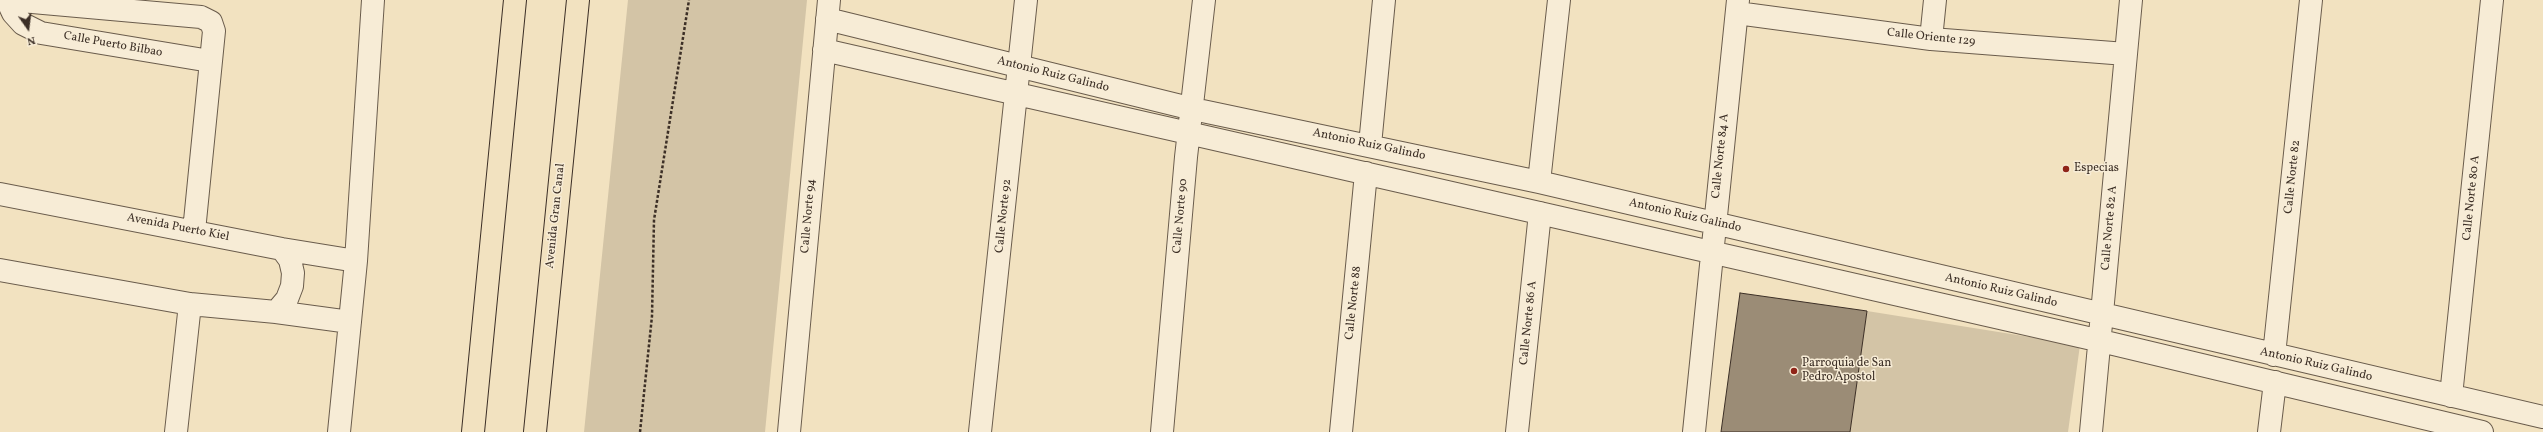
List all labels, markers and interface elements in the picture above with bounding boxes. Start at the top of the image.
north arrow [8,8,48,48]
street label: Calle Oriente 129 [1886,26,1976,50]
street label: Calle Puerto Bilbao [63,29,163,61]
text: N [25,32,37,48]
street label: Antonio Ruiz Galindo [996,54,1110,96]
street label: Calle Norte 84 A [1709,113,1733,199]
street label: Antonio Ruiz Galindo [1311,126,1427,164]
street label: Calle Norte 82 [2282,139,2304,215]
street label: Calle Norte 80 A [2460,155,2484,241]
place label: Especias [2074,162,2119,176]
street label: Avenida Gran Canal [543,163,569,269]
marker: Especias [2061,164,2071,174]
street label: Calle Norte 94 [799,178,819,254]
street label: Calle Norte 92 [993,178,1015,254]
street label: Calle Norte 90 [1171,178,1191,254]
street label: Calle Norte 82 A [2099,185,2121,271]
street label: Antonio Ruiz Galindo [1627,196,1743,236]
street label: Avenida Puerto Kiel [126,211,230,245]
street label: Calle Norte 88 [1343,266,1365,340]
street label: Antonio Ruiz Galindo [1943,271,2059,311]
street label: Calle Norte 86 A [1517,280,1541,366]
street label: Antonio Ruiz Galindo [2258,345,2374,385]
place label: Parroquia de San Pedro Apostol [1802,357,1891,385]
marker: Parroquia de San Pedro Apostol [1789,366,1799,376]

